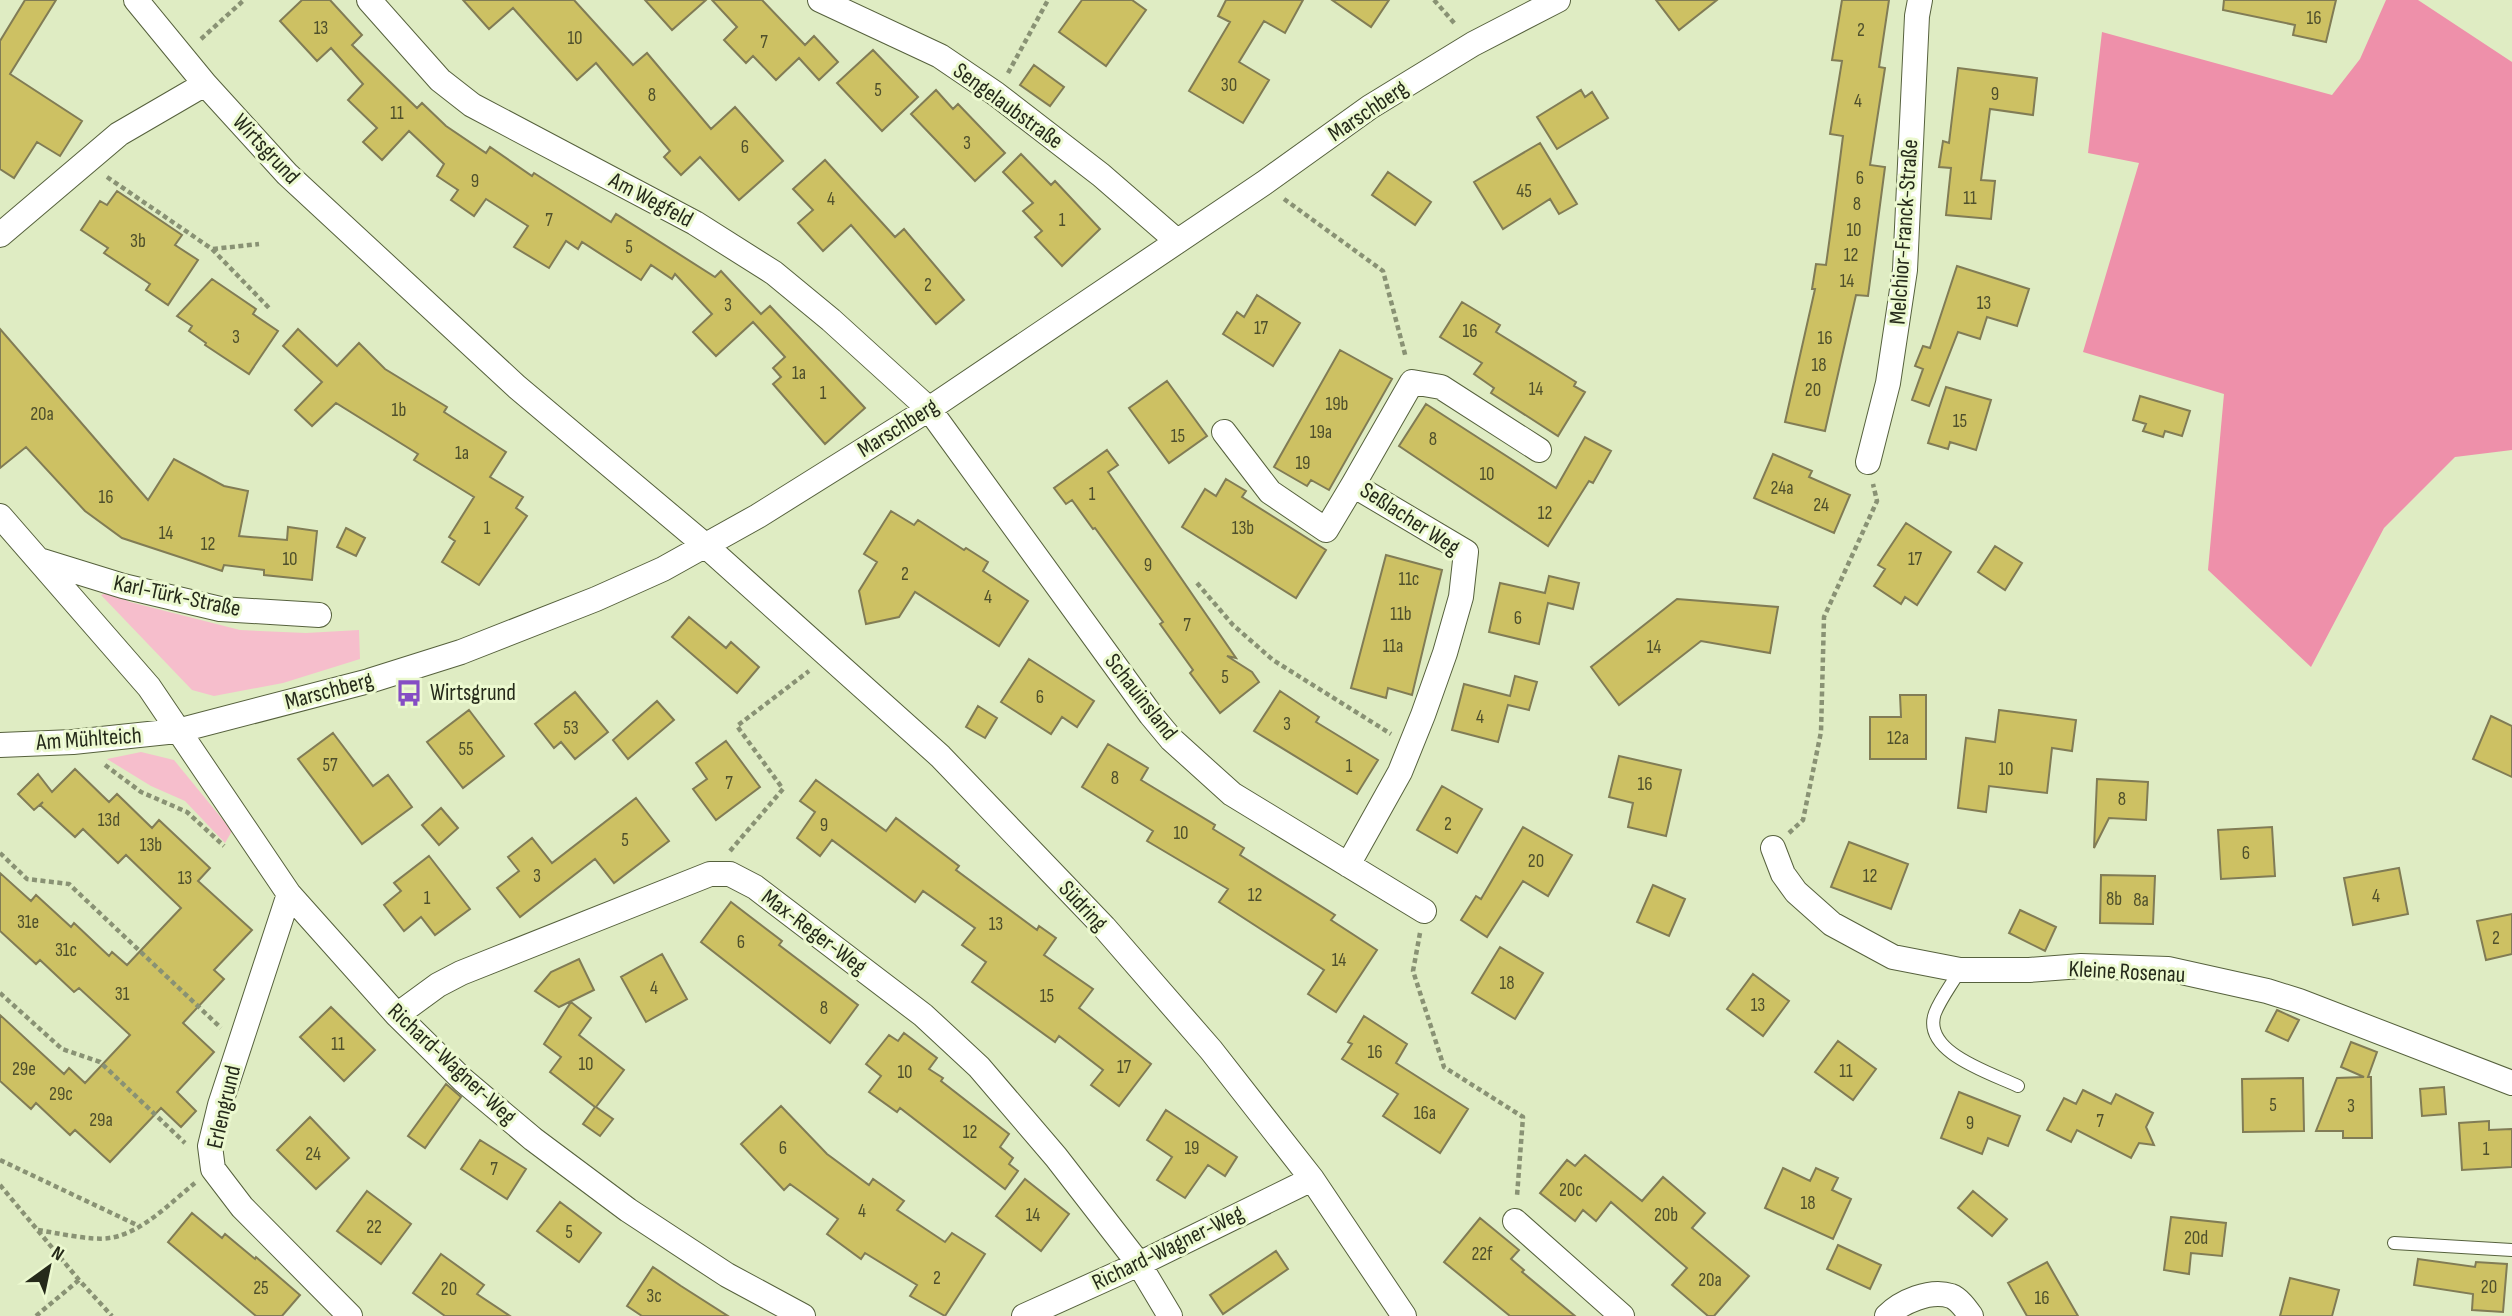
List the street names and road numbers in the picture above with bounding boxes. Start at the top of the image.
street label: Sengelaubstraße [948,57,1068,155]
street label: Marschberg [1323,74,1413,148]
street label: Wirtsgrund [226,108,306,190]
street label: Melchior-Franck-Straße [1884,138,1924,326]
street label: Am Wegfeld [603,166,698,234]
street label: Marschberg [852,392,944,464]
street label: Seßlacher Weg [1355,476,1465,562]
street label: Karl-Türk-Straße [111,569,243,623]
street label: Schauinsland [1098,648,1184,746]
street label: Marschberg [282,666,376,716]
street label: Am Mühlteich [34,721,143,757]
street label: Südring [1053,875,1113,937]
street label: Max-Reger-Weg [756,883,872,981]
street label: Kleine Rosenau [2068,955,2186,989]
street label: Richard-Wagner-Weg [382,997,522,1131]
street label: Erlengrund [201,1063,247,1151]
street label: Richard-Wagner-Weg [1088,1199,1248,1297]

